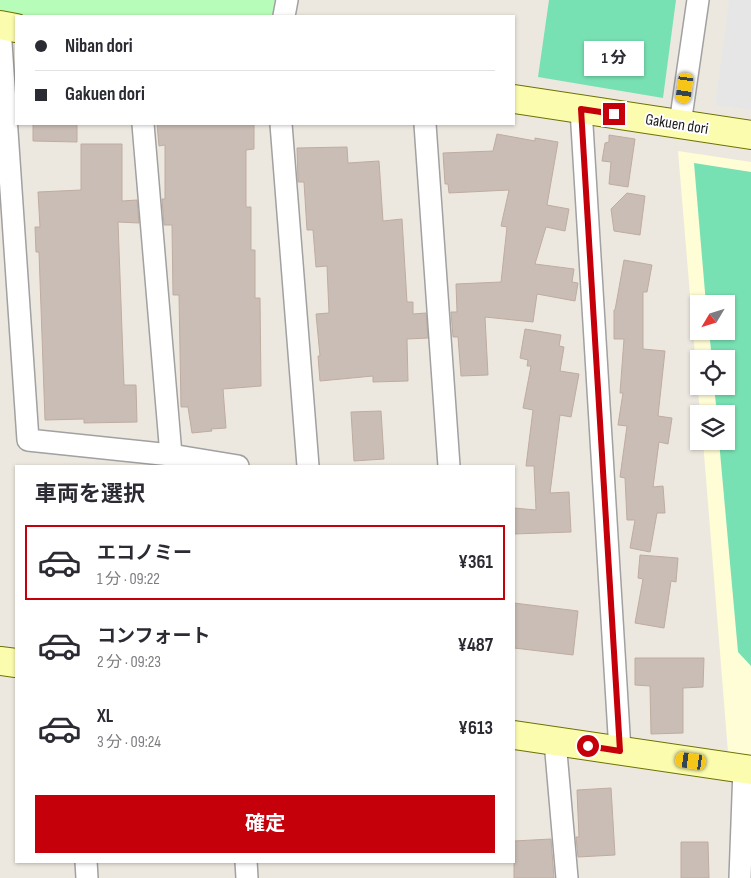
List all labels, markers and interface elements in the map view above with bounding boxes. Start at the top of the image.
text: Niban dori [65,35,133,58]
callout: 1 分 [584,42,644,76]
text: 1 分 [602,49,626,68]
car [675,72,694,104]
text: Gakuen dori [65,83,145,106]
route end [603,103,625,125]
street label: Gakuen dori [644,110,710,139]
north arrow [690,295,735,340]
map controls [690,295,735,450]
button: locate [690,350,735,395]
button: layers [690,405,735,450]
text: 車両を選択 [35,481,145,508]
icon: car [37,540,82,585]
text: エコノミー [97,542,192,565]
text: ¥361 [458,551,493,574]
text: 1 分 · 09:22 [97,570,160,589]
icon: car [37,623,82,668]
text: コンフォート [97,625,210,648]
text: ¥487 [457,634,493,657]
text: 2 分 · 09:23 [97,653,161,672]
text: XL [97,705,113,728]
icon: car [37,706,82,751]
text: ¥613 [458,717,493,740]
text: 3 分 · 09:24 [97,733,161,752]
route start [577,735,599,757]
car [675,751,706,771]
button: 確定 [35,795,495,853]

